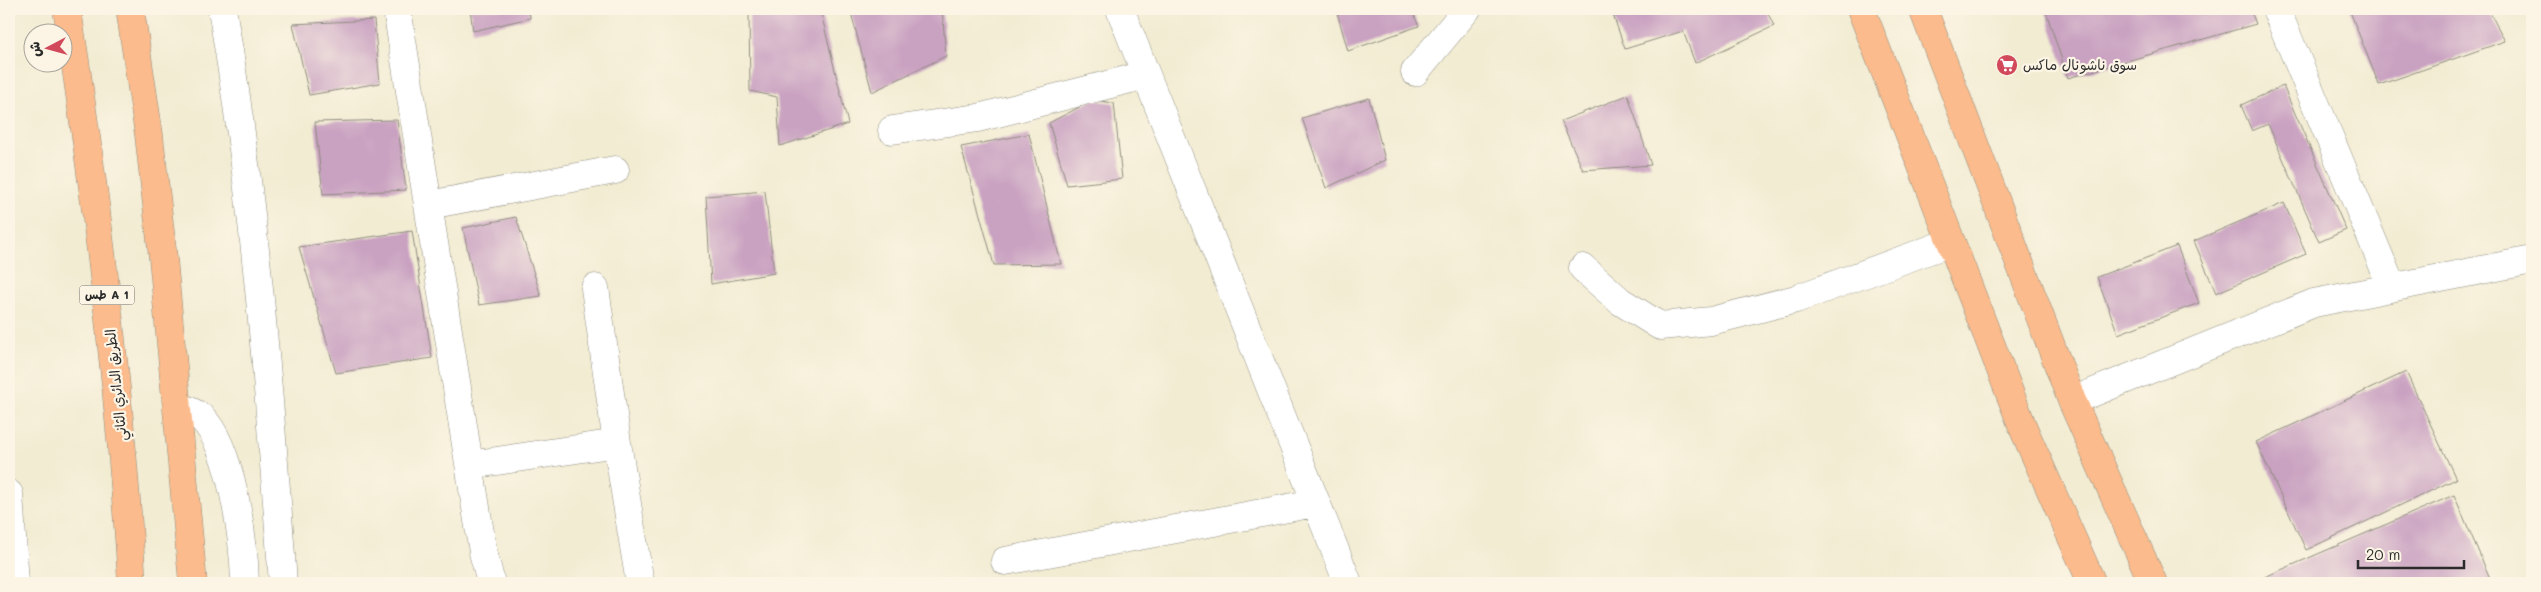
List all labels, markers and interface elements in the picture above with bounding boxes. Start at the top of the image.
north arrow [22,22,72,72]
text: ش [24,41,45,58]
supermarket icon: سوق ناشونال ماكس [1995,53,2019,77]
place label: سوق ناشونال ماكس [2023,55,2137,74]
road number: طس A 1 [80,286,134,304]
street label: الطريق الدائري الثاني [100,328,135,442]
scale bar [2358,537,2465,569]
text: 20 m [2366,544,2400,564]

